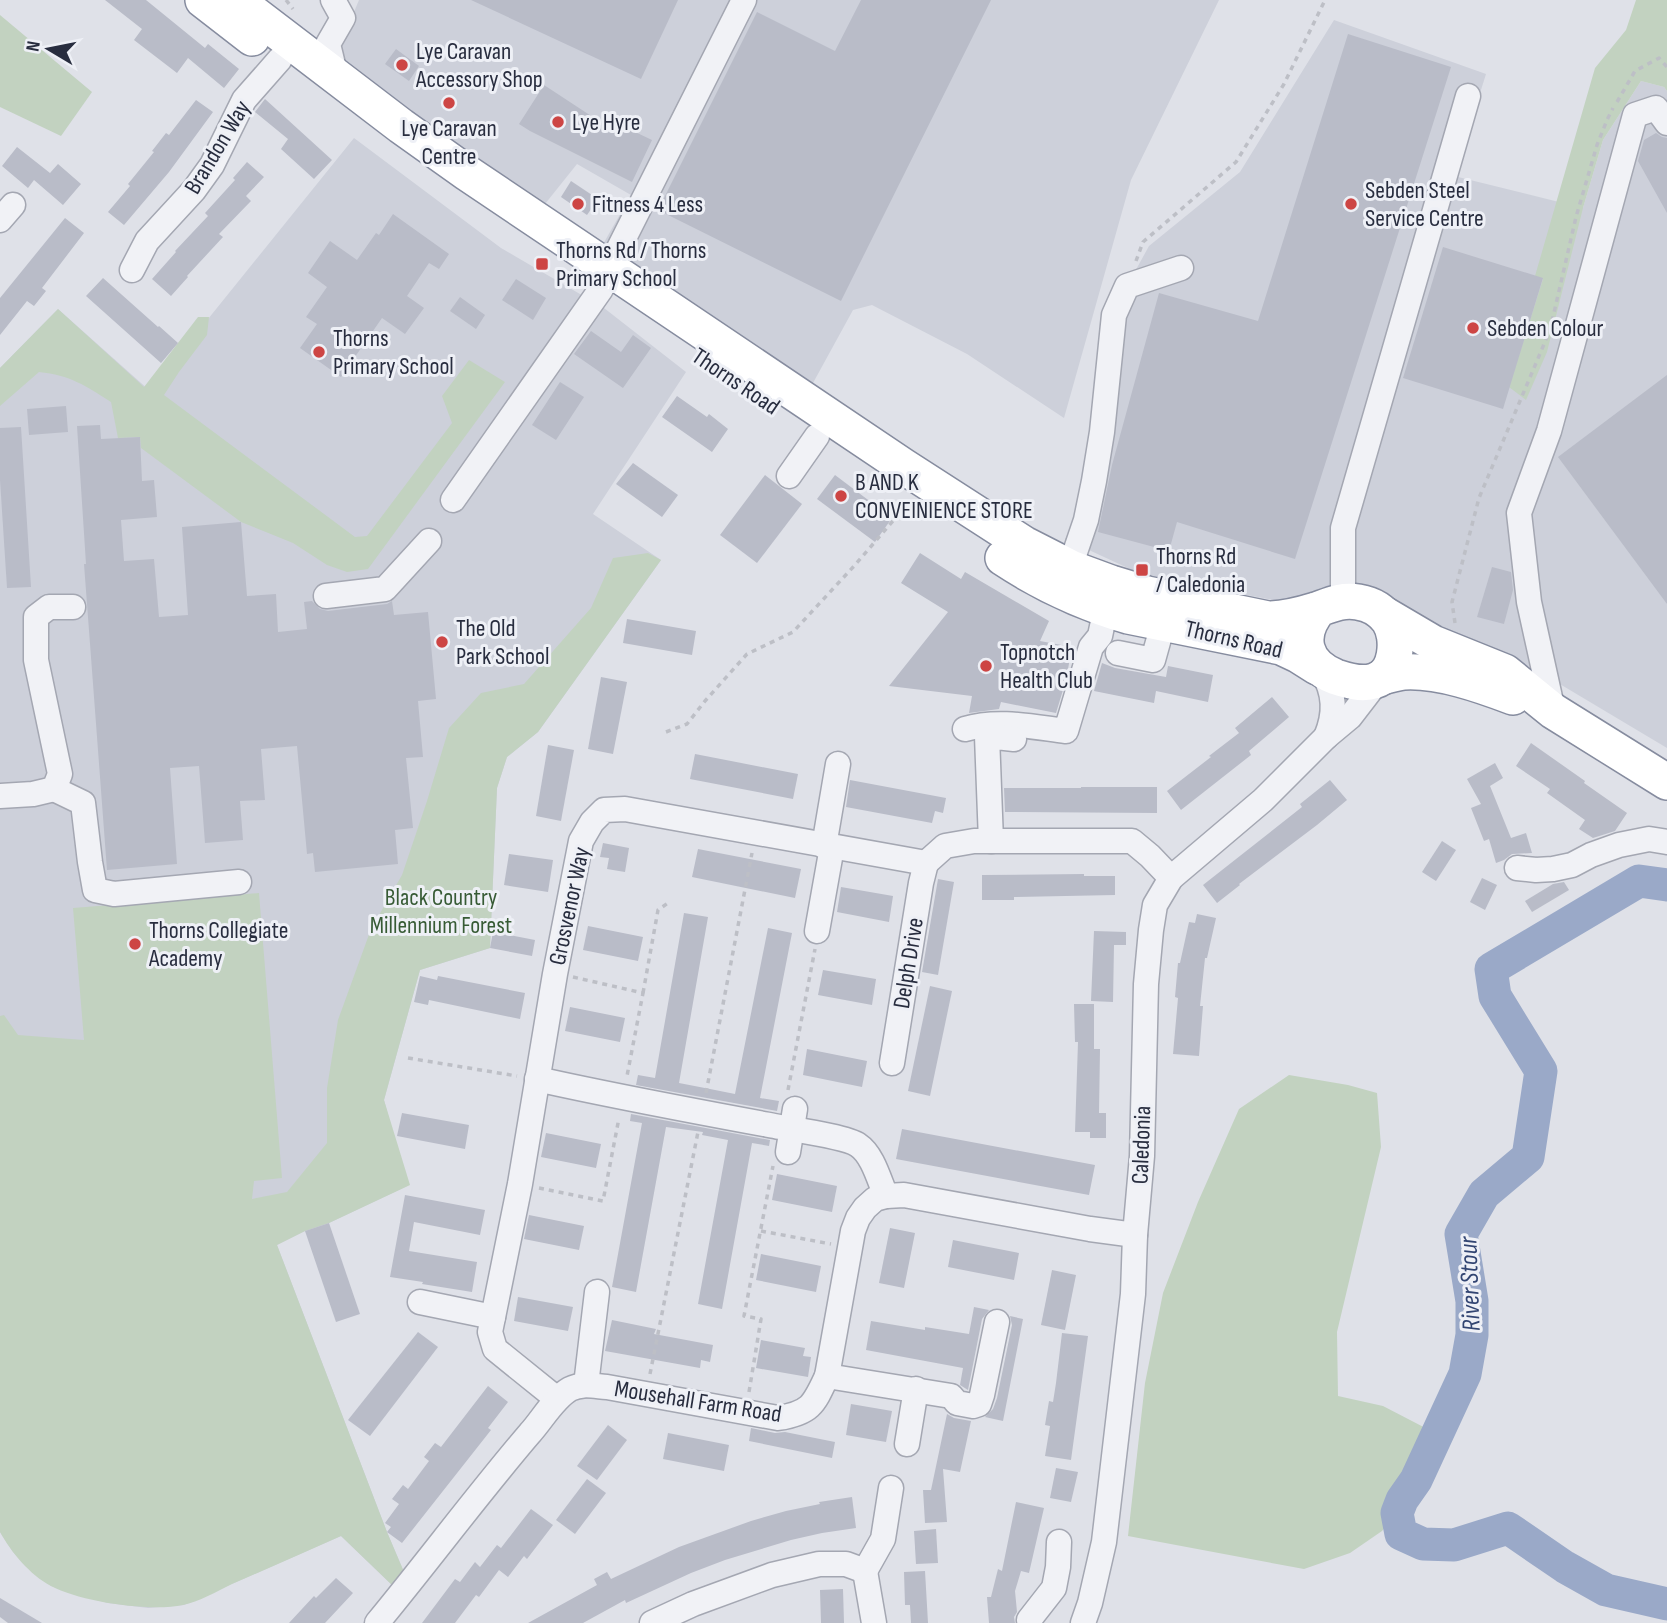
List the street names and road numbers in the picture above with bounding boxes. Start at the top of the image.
street label: Brandon Way [178,95,257,199]
street label: Thorns Road [686,342,785,421]
street label: Thorns Road [1182,614,1286,665]
street label: Grosvenor Way [543,844,596,968]
street label: Delph Drive [887,915,930,1011]
street label: Caledonia [1126,1105,1157,1185]
street label: Mousehall Farm Road [612,1374,784,1429]

